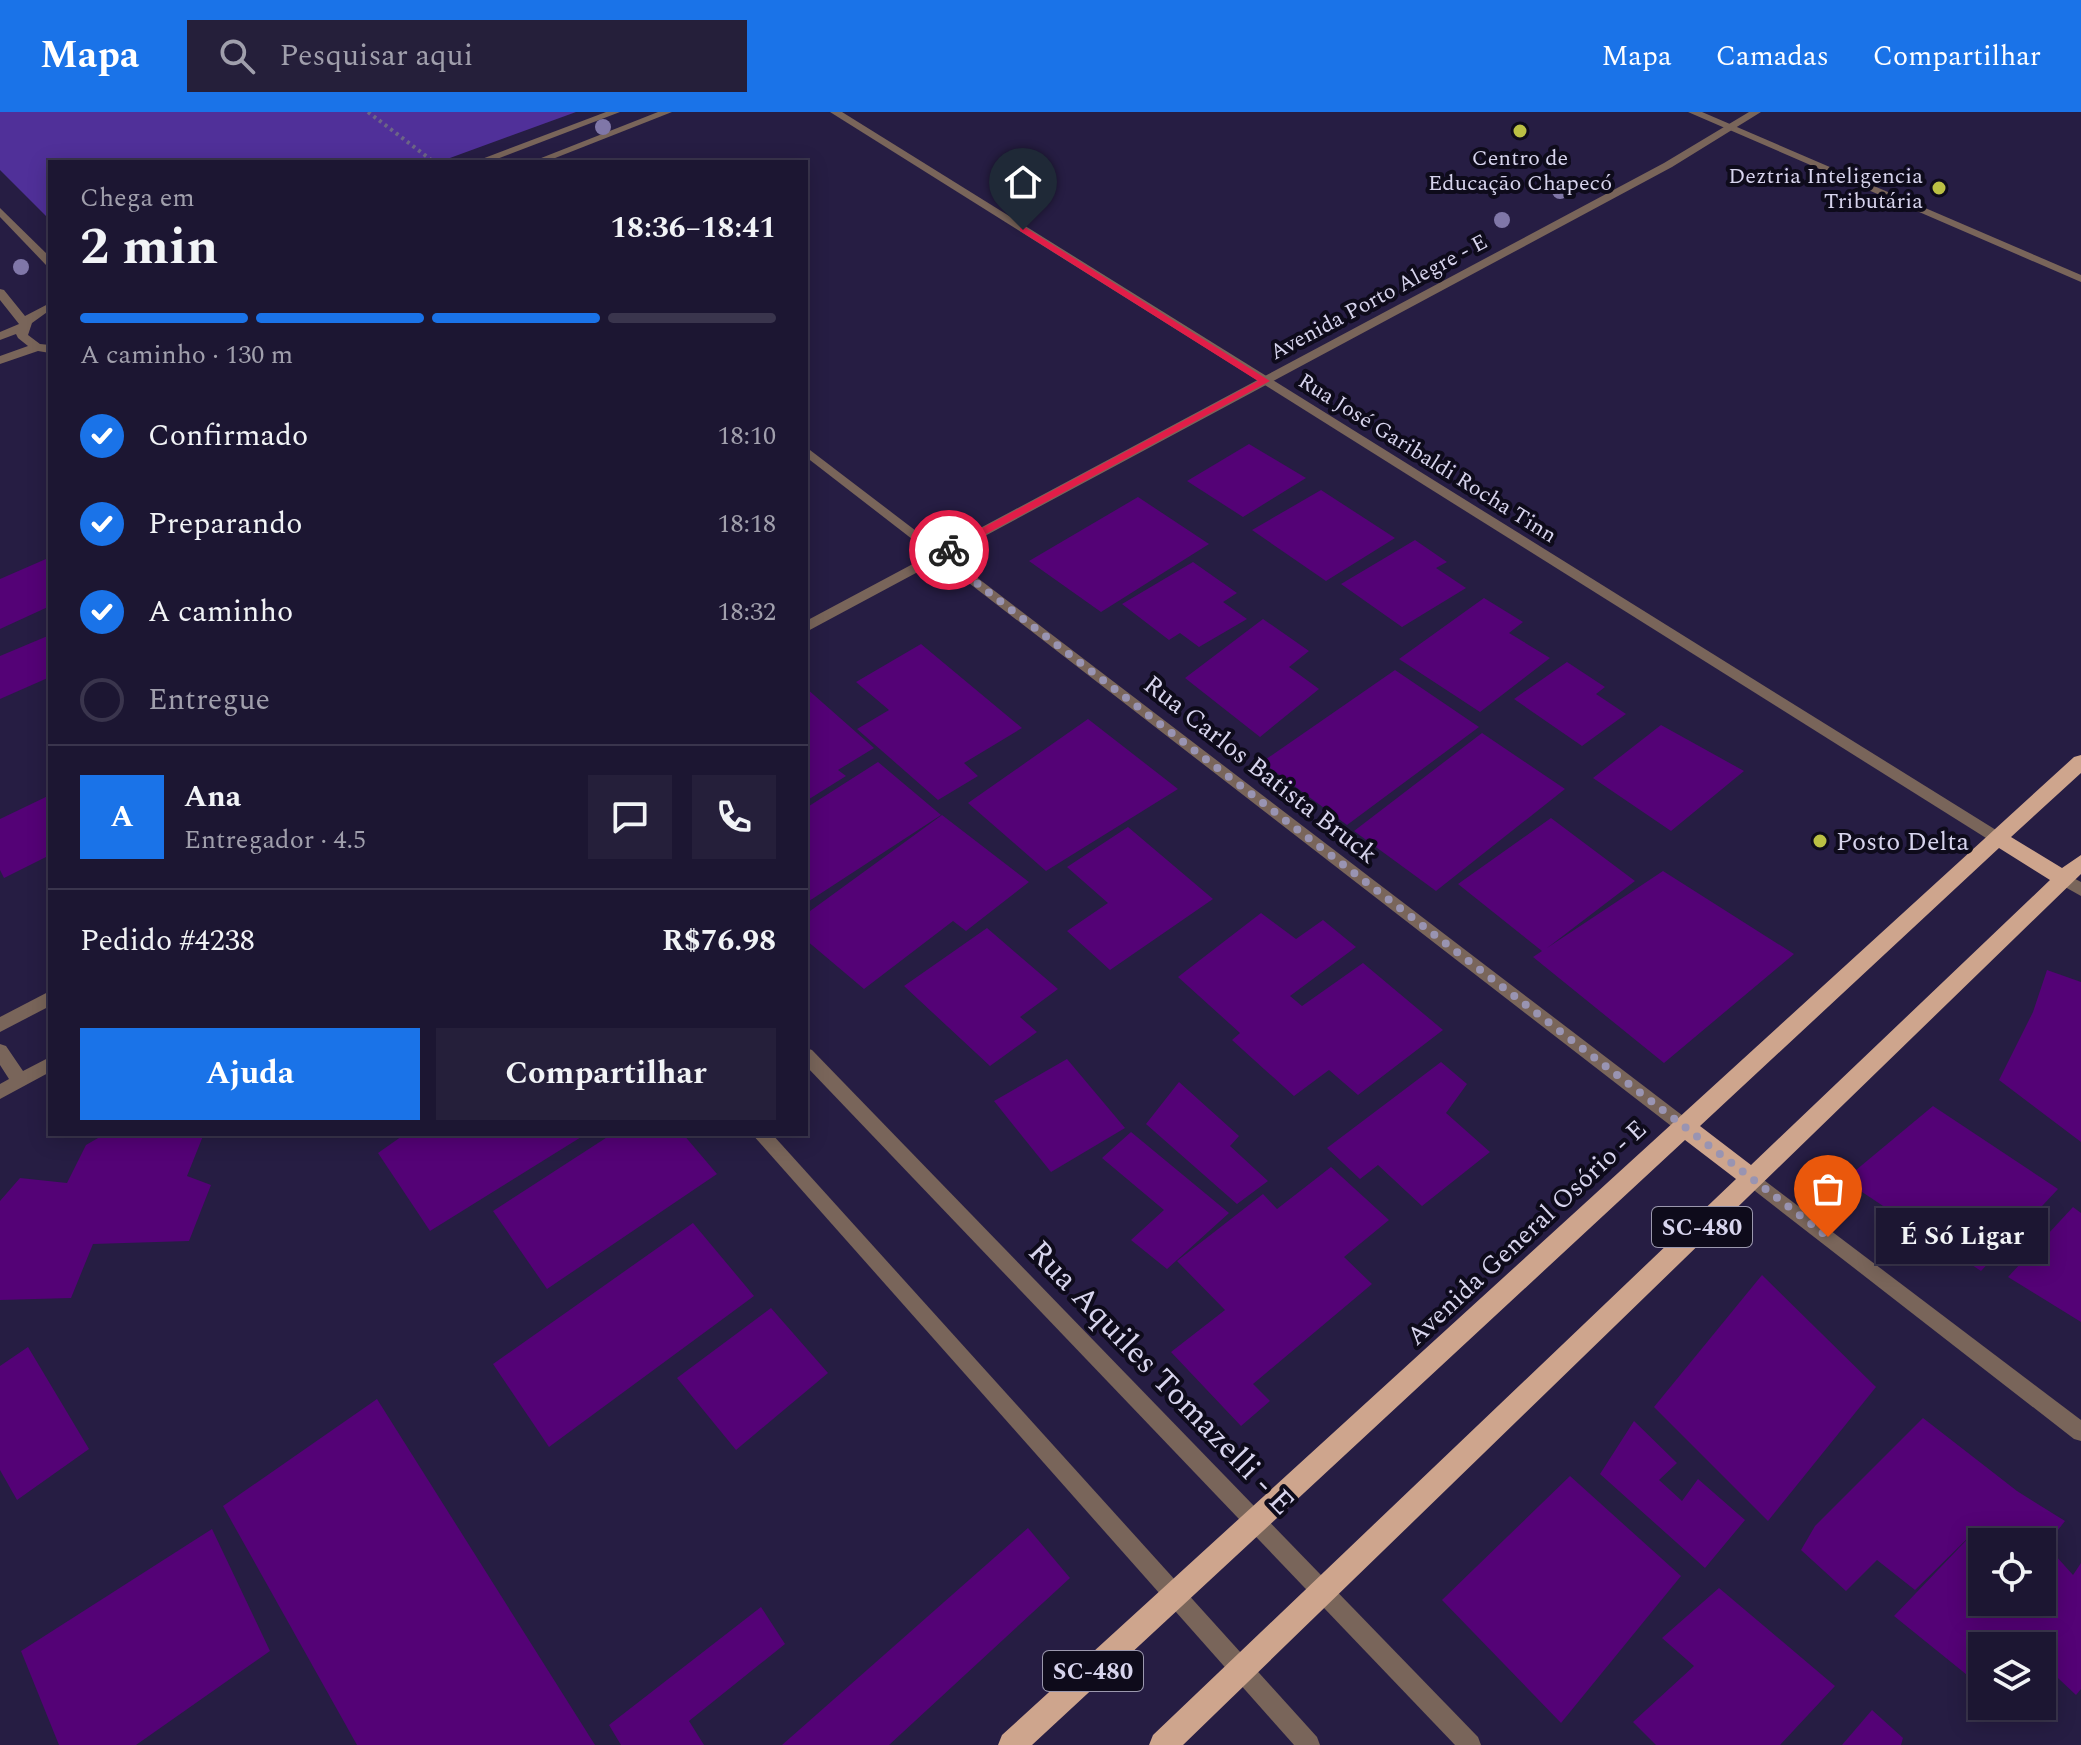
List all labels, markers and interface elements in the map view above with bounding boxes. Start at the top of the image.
search box [187,20,747,92]
text: Mapa [40,27,139,85]
text: Pesquisar aqui [279,33,473,79]
icon: search [215,34,259,78]
text: Mapa [1601,35,1672,78]
text: Camadas [1716,35,1829,78]
text: Compartilhar [1873,35,2041,78]
marker: Centro de Educação Chapecó [1511,122,1529,140]
place label: Centro de Educação Chapecó [1428,142,1612,200]
pin [989,148,1057,230]
icon: home [1001,160,1045,204]
place label: Deztria Inteligencia Tributária [1728,160,1923,218]
text: Chega em [80,178,195,218]
marker: Deztria Inteligencia Tributária [1930,179,1948,197]
text: 18:36–18:41 [610,205,776,251]
text: 2 min [80,208,218,287]
street label: Avenida Porto Alegre - E [1264,226,1494,369]
text: A caminho · 130 m [80,335,293,375]
street label: Rua José Garibaldi Rocha Tinn [1291,365,1563,552]
text: Confirmado [148,413,308,459]
icon: check [80,414,124,458]
text: 18:10 [717,416,776,456]
text: Preparando [148,501,302,547]
icon: check [80,502,124,546]
text: 18:18 [717,504,776,544]
courier [909,510,989,590]
icon: bike [927,528,971,572]
text: A caminho [148,589,293,635]
icon: check [80,590,124,634]
text: 18:32 [717,592,776,632]
street label: Rua Carlos Batista Bruck [1135,665,1386,874]
text: Entregue [148,677,270,723]
text: Ana [184,774,241,820]
button: chat [588,775,672,859]
button: phone [692,775,776,859]
text: A [110,794,134,840]
text: Entregador · 4.5 [184,820,366,860]
place label: Posto Delta [1836,822,1969,862]
marker: Posto Delta [1811,832,1829,850]
text: Pedido #4238 [80,918,255,964]
text: R$76.98 [662,918,776,964]
button: Ajuda [80,1028,420,1120]
button: Compartilhar [436,1028,776,1120]
street label: Avenida General Osório - E [1397,1110,1656,1355]
pin [1794,1155,1862,1237]
icon: bag [1806,1167,1850,1211]
road number: SC-480 [1652,1207,1752,1247]
callout: É Só Ligar [1876,1209,2048,1265]
text: É Só Ligar [1900,1216,2024,1256]
street label: Rua Aquiles Tomazelli - E [1016,1229,1306,1527]
map controls [1968,1528,2056,1720]
button: locate [1968,1528,2056,1616]
button: layers [1968,1632,2056,1720]
road number: SC-480 [1043,1651,1143,1691]

